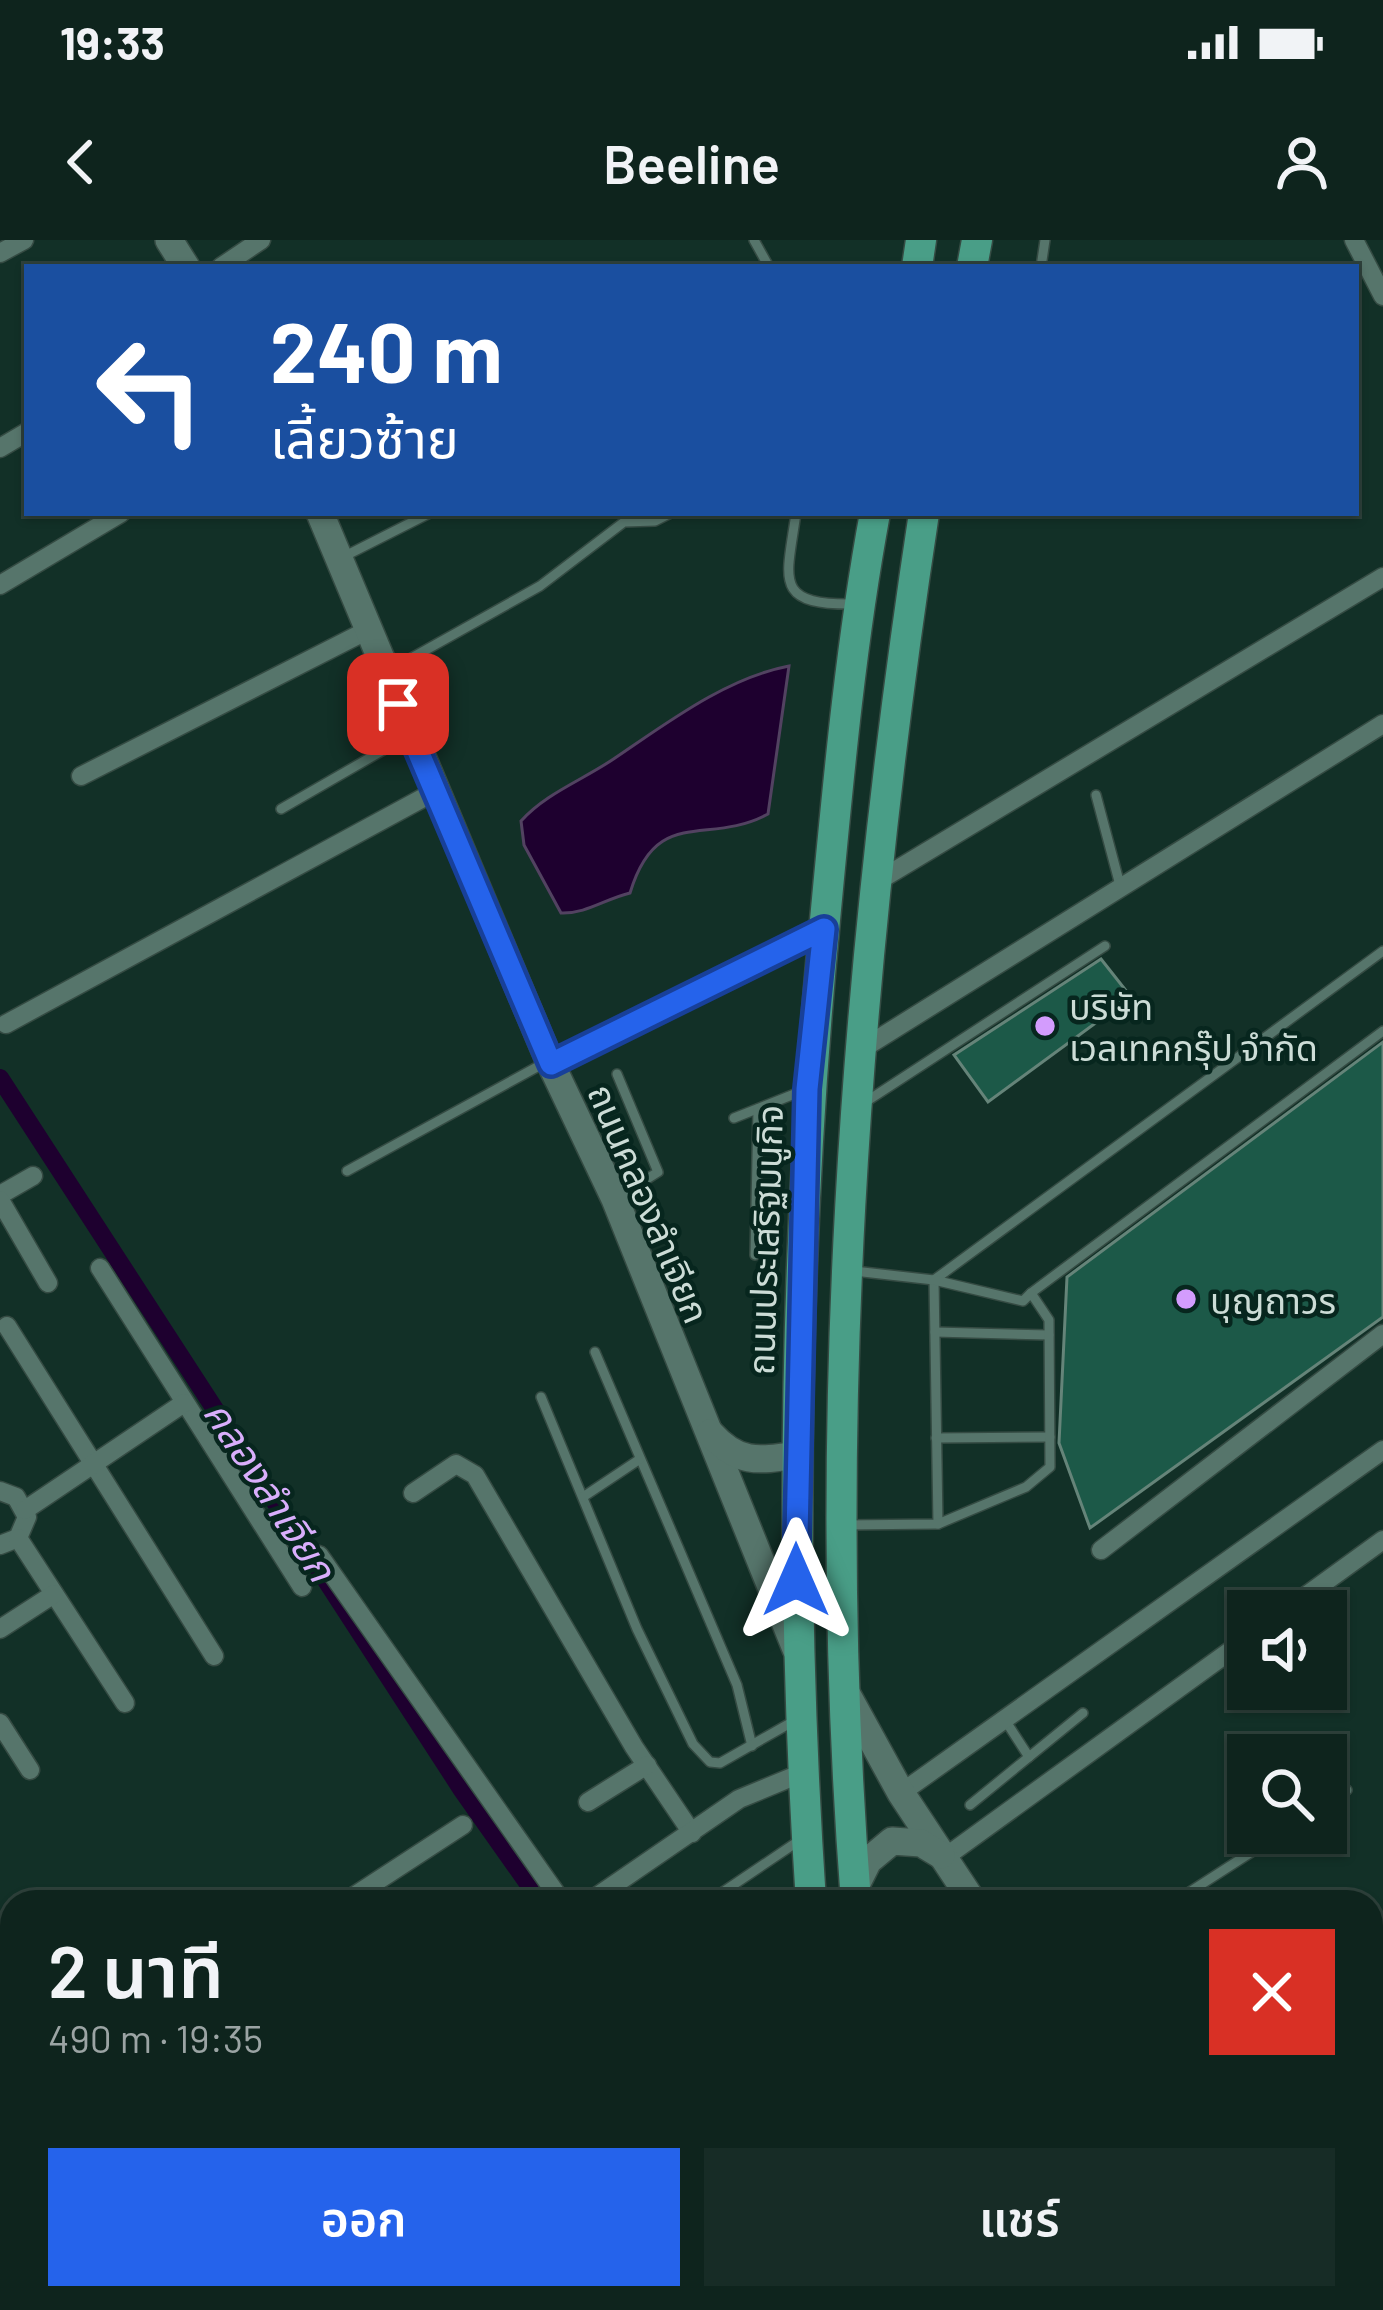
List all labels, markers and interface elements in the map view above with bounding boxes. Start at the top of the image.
text: 19:33 [60,15,165,69]
icon: back [48,129,114,195]
icon: person [1269,129,1335,195]
text: Beeline [603,130,780,195]
text: 240 m [270,299,503,400]
icon: left [72,312,228,468]
text: เลี้ยวซ้าย [270,404,459,469]
pin [347,653,449,755]
icon: arrive [365,671,431,737]
place label: บริษัท เวลเทคกรุ๊ป จำกัด [1069,984,1318,1070]
marker: บริษัท เวลเทคกรุ๊ป จำกัด [1032,1013,1058,1039]
street label: ถนนคลองลำเจียก [580,1077,720,1329]
street label: ถนนประเสริฐมนูกิจ [738,1104,792,1376]
place label: บุญถาวร [1210,1278,1336,1323]
marker: บุญถาวร [1173,1286,1199,1312]
water label: คลองลำเจียก [195,1391,347,1590]
position arrow [733,1517,859,1643]
map controls [1227,1590,1347,1854]
button: sound [1227,1590,1347,1710]
button: search [1227,1734,1347,1854]
text: 2 นาที [48,1926,224,2012]
button: close [1209,1929,1335,2055]
text: 490 m · 19:35 [48,2014,263,2061]
button: ออก [48,2148,680,2286]
button: แชร์ [704,2148,1335,2286]

